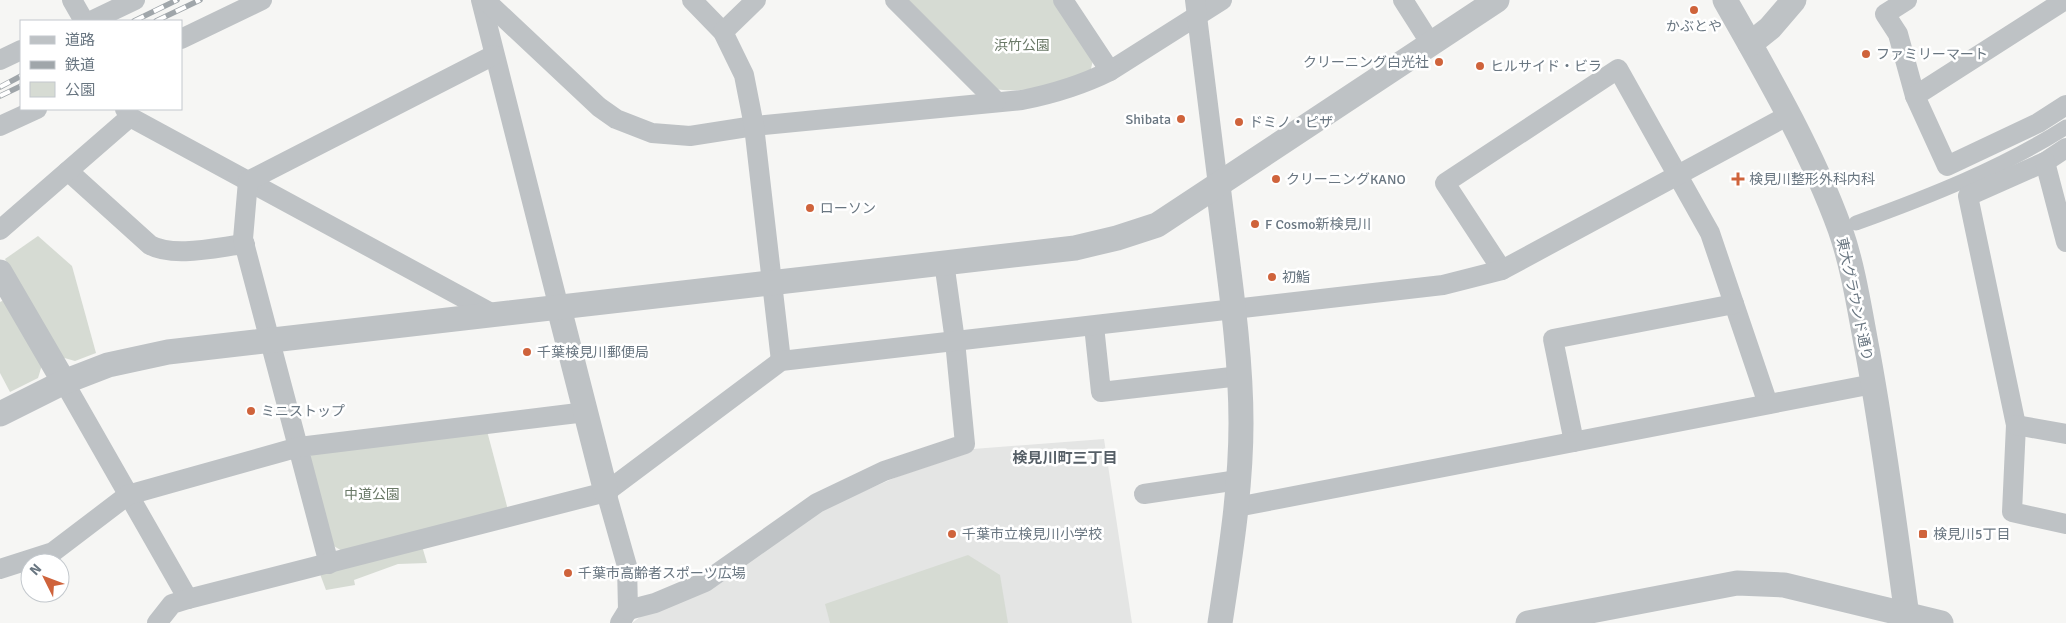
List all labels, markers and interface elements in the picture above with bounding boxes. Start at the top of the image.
marker: かぶとや [1688,4,1700,16]
place label: かぶとや [1666,18,1722,35]
legend [20,20,182,110]
text: 道路 [65,31,95,49]
park label: 浜竹公園 [994,37,1050,54]
place label: ファミリーマート [1876,46,1988,63]
marker: ファミリーマート [1860,48,1872,60]
place label: クリーニング白光社 [1303,54,1429,71]
text: 鉄道 [65,56,95,74]
marker: クリーニング白光社 [1433,56,1445,68]
place label: ヒルサイド・ビラ [1490,58,1602,75]
marker: ヒルサイド・ビラ [1474,60,1486,72]
text: 公園 [65,81,95,99]
place label: Shibata [1125,111,1171,128]
marker: Shibata [1175,113,1187,125]
place label: ドミノ・ピザ [1249,114,1333,131]
marker: ドミノ・ピザ [1233,116,1245,128]
place label: クリーニングKANO [1286,171,1406,188]
place label: 検見川整形外科内科 [1749,171,1875,188]
marker: 検見川整形外科内科 [1731,172,1745,186]
marker: クリーニングKANO [1270,173,1282,185]
place label: ローソン [820,200,876,217]
marker: ローソン [804,202,816,214]
place label: F Cosmo新検見川 [1265,216,1372,233]
marker: F Cosmo新検見川 [1249,218,1261,230]
street label: 東大グラウンド通り [1833,236,1876,362]
place label: 初鮨 [1282,269,1310,286]
marker: 初鮨 [1266,271,1278,283]
place label: 千葉検見川郵便局 [537,344,649,361]
marker: 千葉検見川郵便局 [521,346,533,358]
place label: ミニストップ [261,403,345,420]
marker: ミニストップ [245,405,257,417]
district label: 検見川町三丁目 [1012,449,1118,467]
park label: 中道公園 [344,486,400,503]
place label: 千葉市立検見川小学校 [962,526,1102,543]
place label: 検見川5丁目 [1933,526,2011,543]
marker: 千葉市立検見川小学校 [946,528,958,540]
marker: 検見川5丁目 [1917,528,1929,540]
north arrow [20,553,70,603]
text: N [26,560,45,579]
place label: 千葉市高齢者スポーツ広場 [578,565,746,582]
marker: 千葉市高齢者スポーツ広場 [562,567,574,579]

